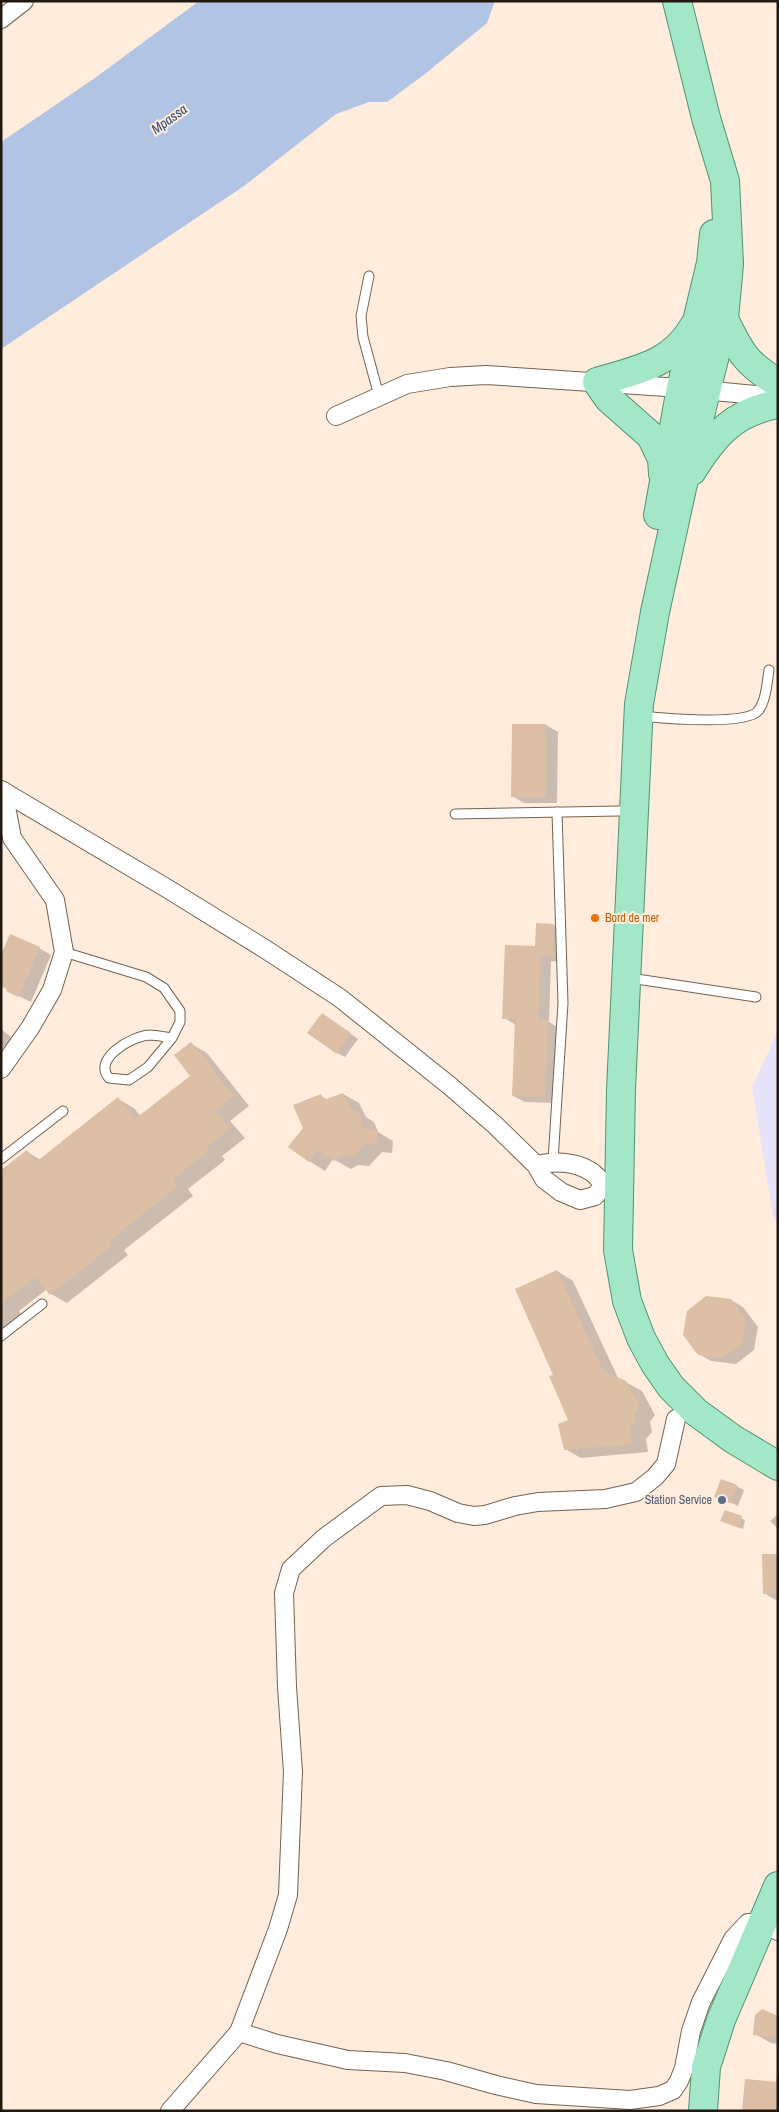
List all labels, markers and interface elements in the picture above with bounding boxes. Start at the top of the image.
water label: Mpassa [147,100,191,138]
place label: Bord de mer [605,910,660,926]
marker: Bord de mer [589,912,601,924]
place label: Station Service [645,1492,712,1508]
marker: Station Service [716,1494,728,1506]

